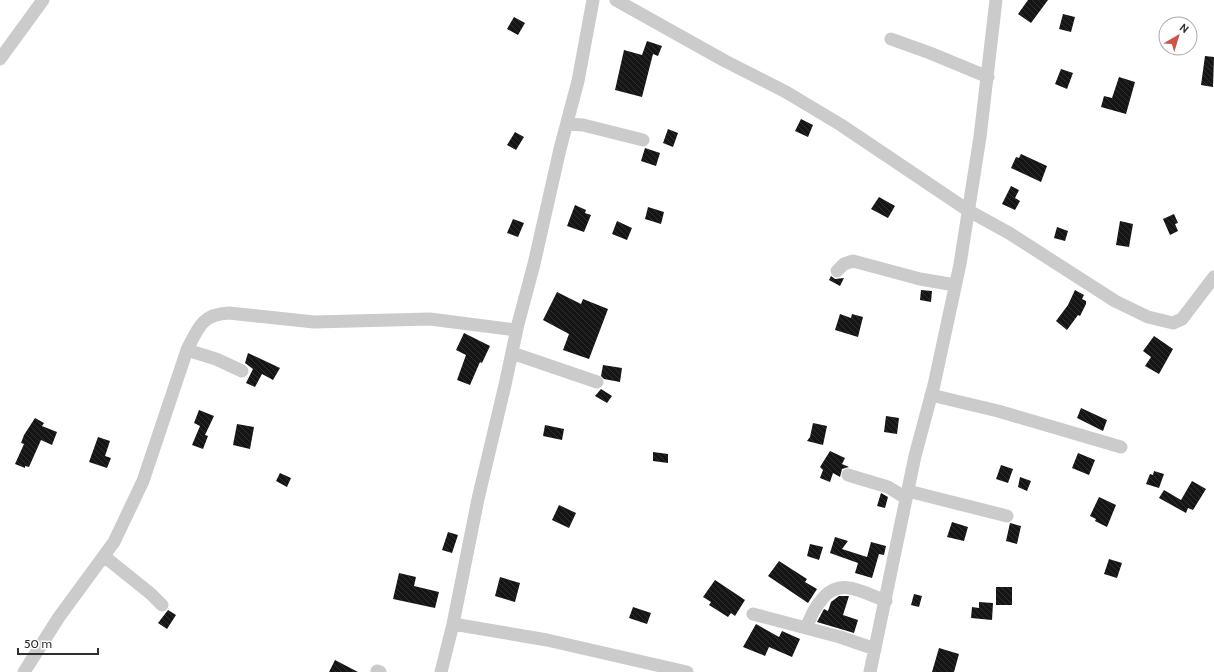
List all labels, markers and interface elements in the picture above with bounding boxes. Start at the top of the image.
north arrow [1158,16,1198,56]
text: N [1177,20,1192,36]
scale bar [18,630,98,656]
text: 50 m [24,636,52,651]

